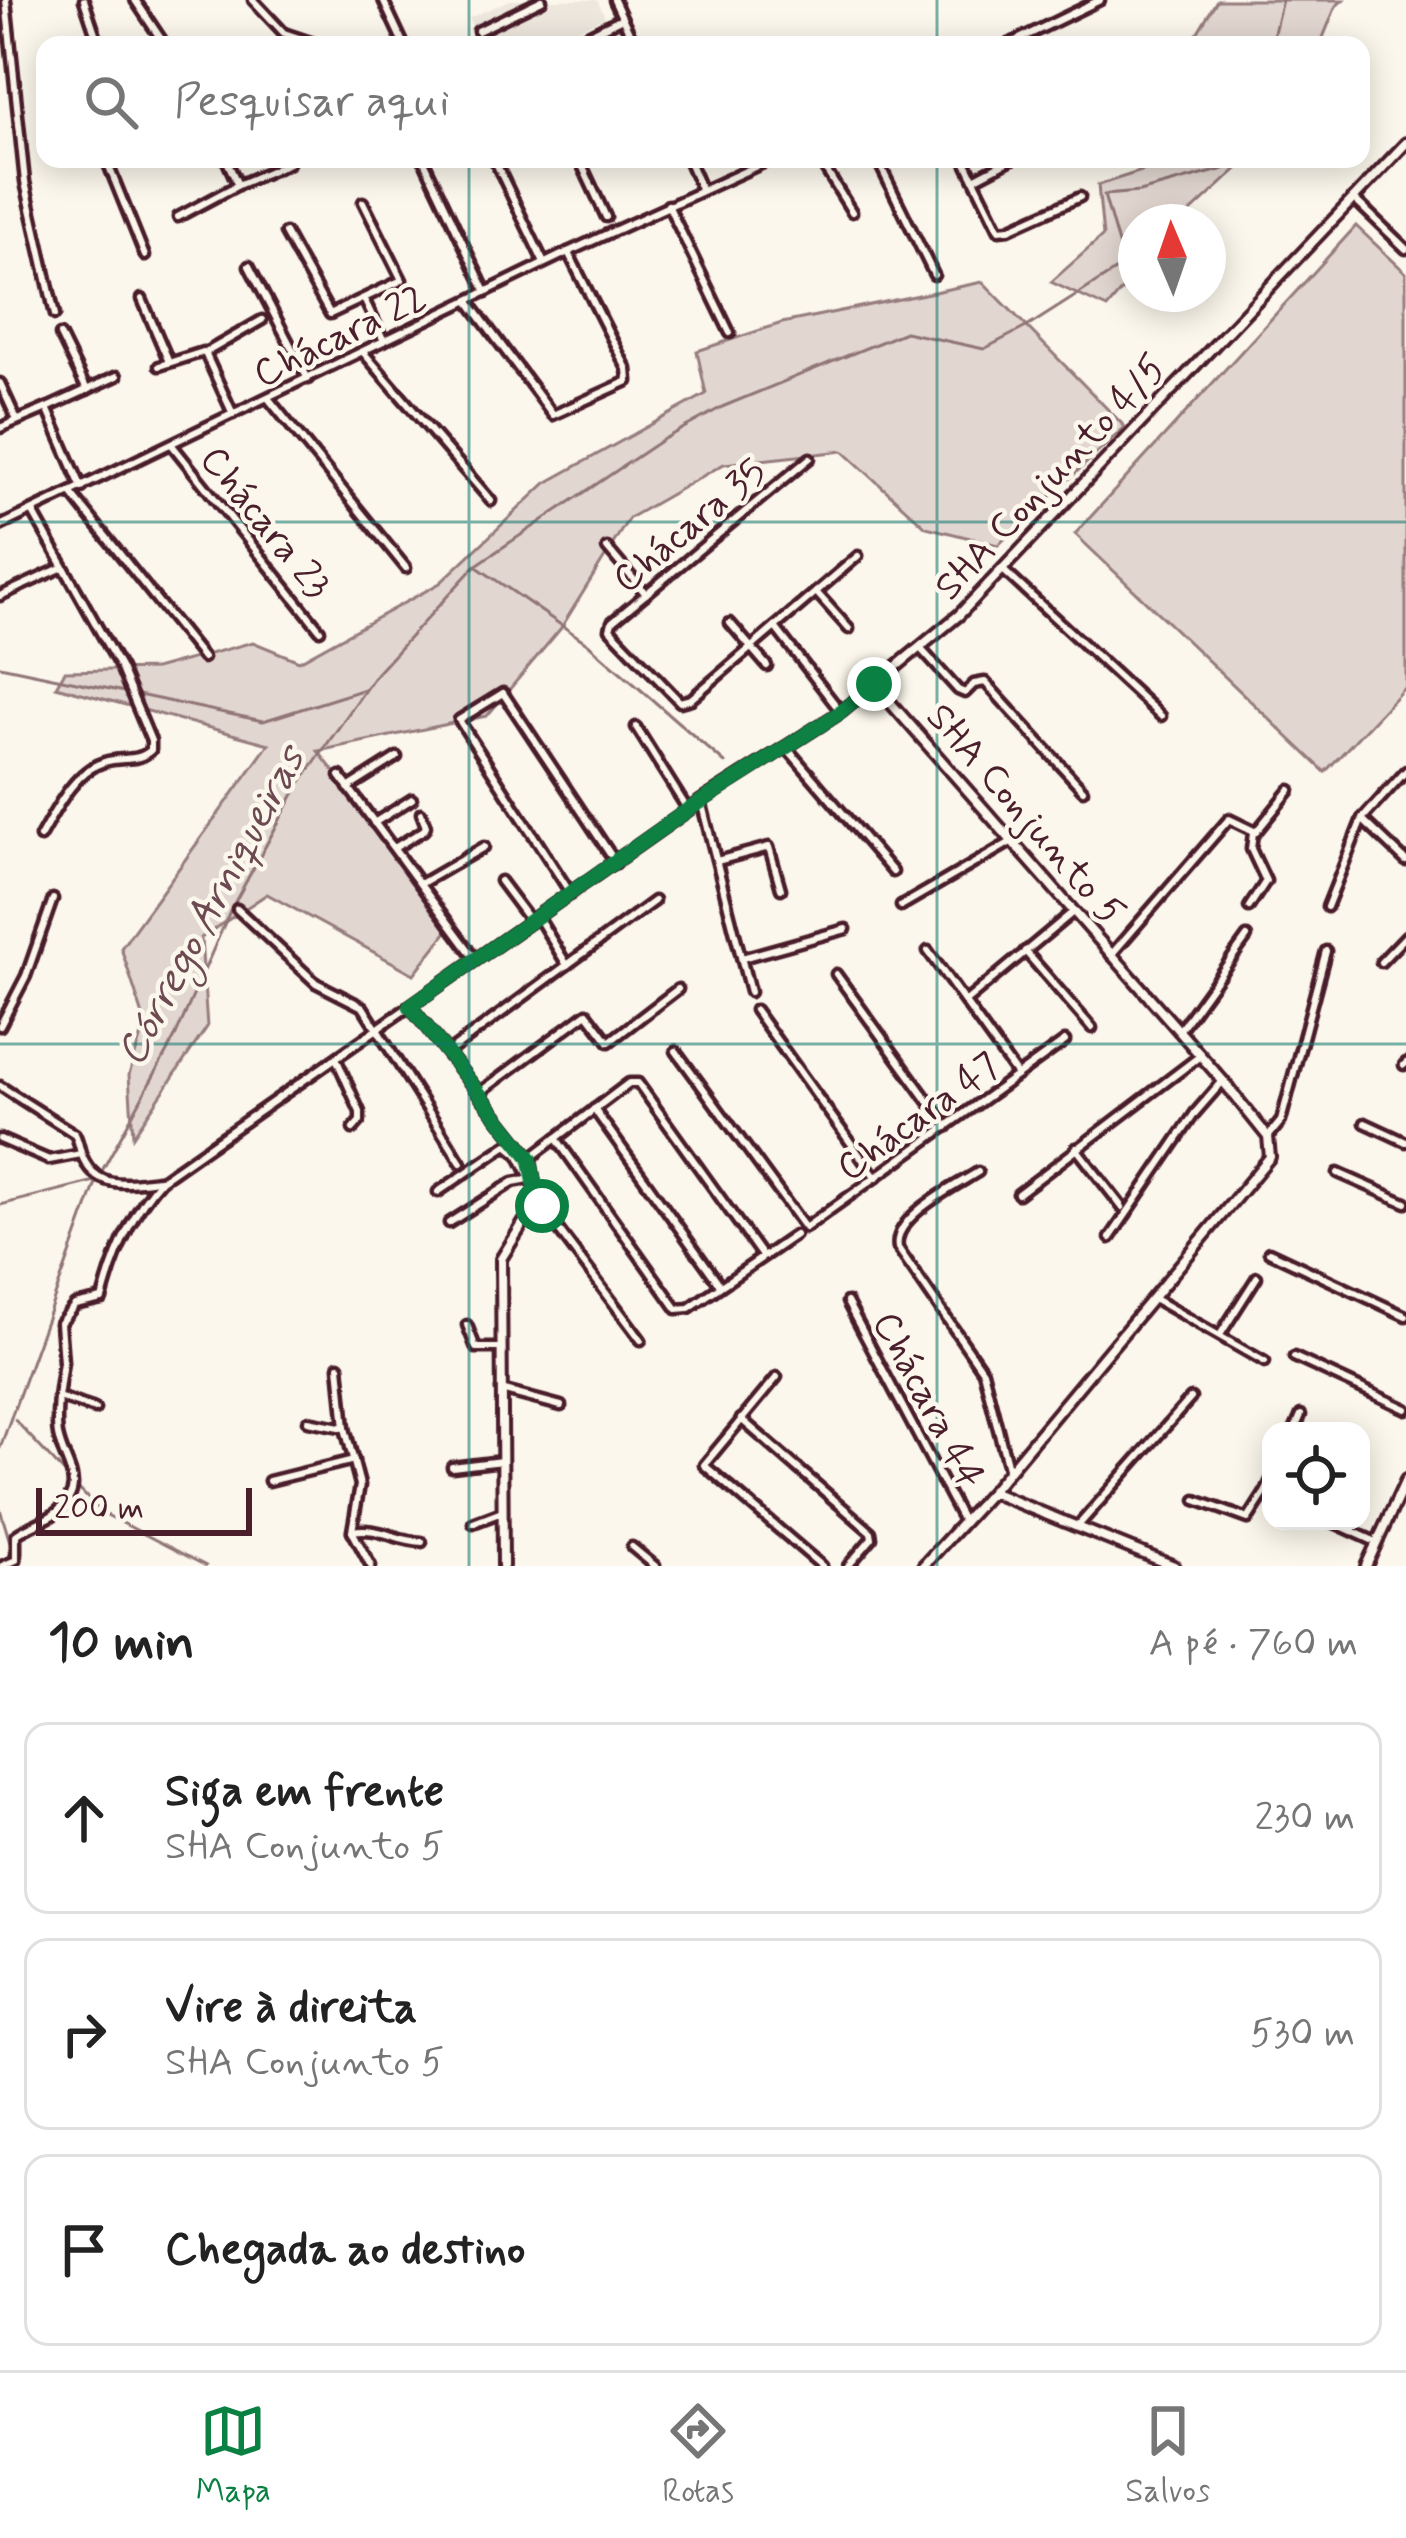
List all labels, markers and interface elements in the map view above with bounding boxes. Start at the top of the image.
search box [36,36,1370,168]
icon: search [78,69,144,135]
text: Pesquisar aqui [174,73,450,132]
north arrow [1118,204,1226,312]
street label: Chácara 22 [245,273,436,401]
street label: SHA Conjunto 4/5 [924,344,1179,612]
street label: Chácara 23 [187,436,342,610]
street label: Chácara 35 [603,448,778,606]
route end [847,657,901,711]
street label: SHA Conjunto 5 [914,693,1135,937]
water label: Córrego Arniqueiras [105,734,325,1078]
street label: Chácara 47 [827,1042,1011,1194]
route start [515,1179,569,1233]
street label: Chácara 44 [859,1303,995,1498]
map controls [1262,1422,1370,1530]
button: locate [1262,1422,1370,1530]
scale bar [36,1482,252,1535]
text: 200 m [54,1487,144,1531]
text: 10 min [48,1611,195,1677]
text: A pé · 760 m [1149,1619,1358,1670]
text: Siga em frente [165,1763,444,1822]
icon: ahead [51,1785,117,1851]
text: 230 m [1254,1793,1355,1844]
text: SHA Conjunto 5 [165,1822,444,1873]
text: Vire à direita [165,1979,417,2038]
icon: right [51,2001,117,2067]
text: 530 m [1250,2009,1355,2060]
text: SHA Conjunto 5 [165,2038,444,2089]
icon: arrive [51,2217,117,2283]
text: Chegada ao destino [165,2221,525,2280]
tab: Mapa [196,2398,271,2514]
tab: Rotas [662,2398,734,2514]
tab: Salvos [1125,2398,1210,2514]

